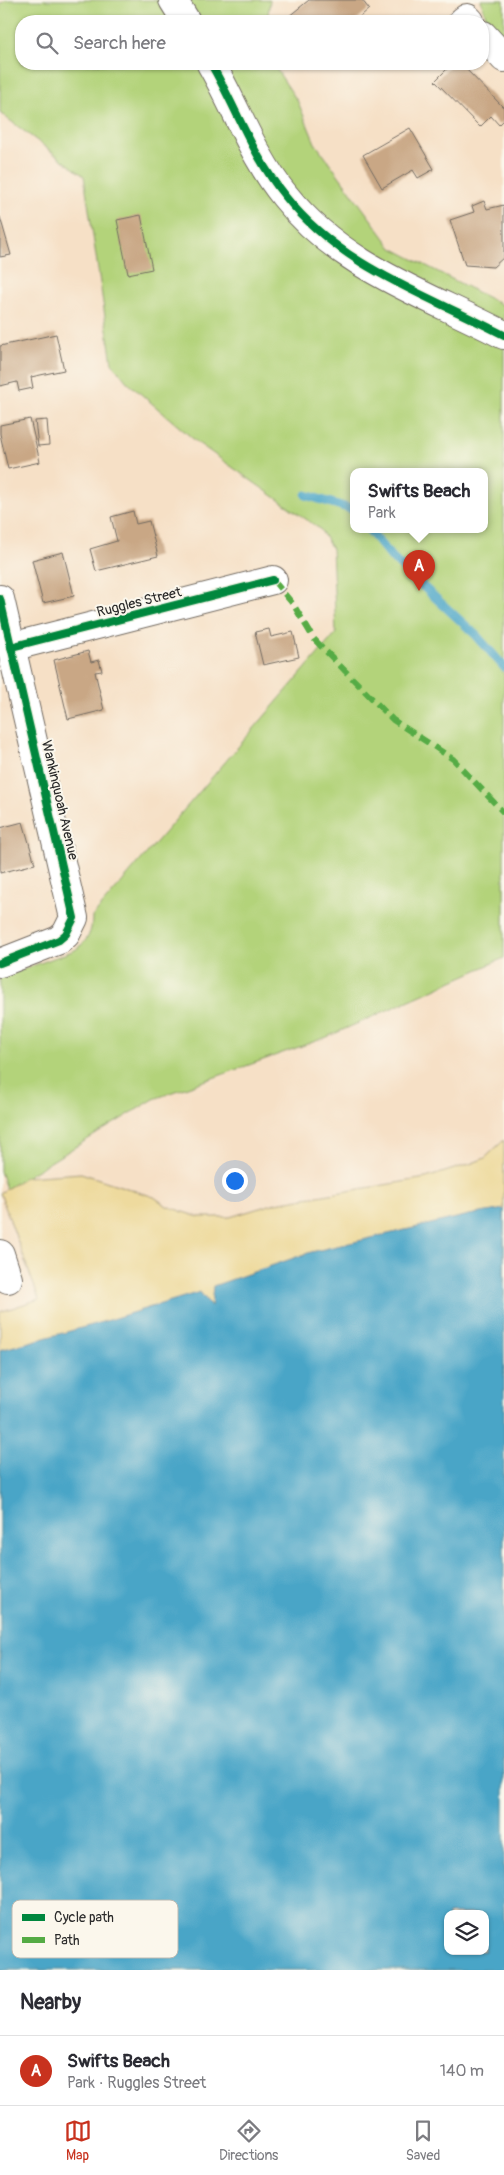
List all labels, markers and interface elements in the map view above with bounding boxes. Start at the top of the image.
search box [15,15,489,70]
icon: search [33,29,61,57]
text: Search here [73,31,166,55]
popup [350,468,488,533]
text: Swifts Beach [368,479,470,503]
text: Park [368,503,396,523]
pin: A [403,550,435,591]
street label: Ruggles Street [95,583,183,621]
street label: Wankinquoah Avenue [38,738,82,862]
your location [222,1168,248,1194]
legend [12,1900,178,1958]
text: Cycle path [54,1909,114,1926]
map controls [444,1910,489,1955]
button: layers [444,1910,489,1955]
text: Path [54,1932,79,1949]
text: Nearby [20,1989,81,2016]
text: Swifts Beach [67,2049,170,2073]
text: A [31,2061,41,2081]
text: 140 m [440,2061,484,2081]
text: Park · Ruggles Street [67,2073,206,2093]
tab: Map [64,2117,92,2164]
tab: Directions [219,2117,278,2164]
tab: Saved [406,2117,440,2164]

